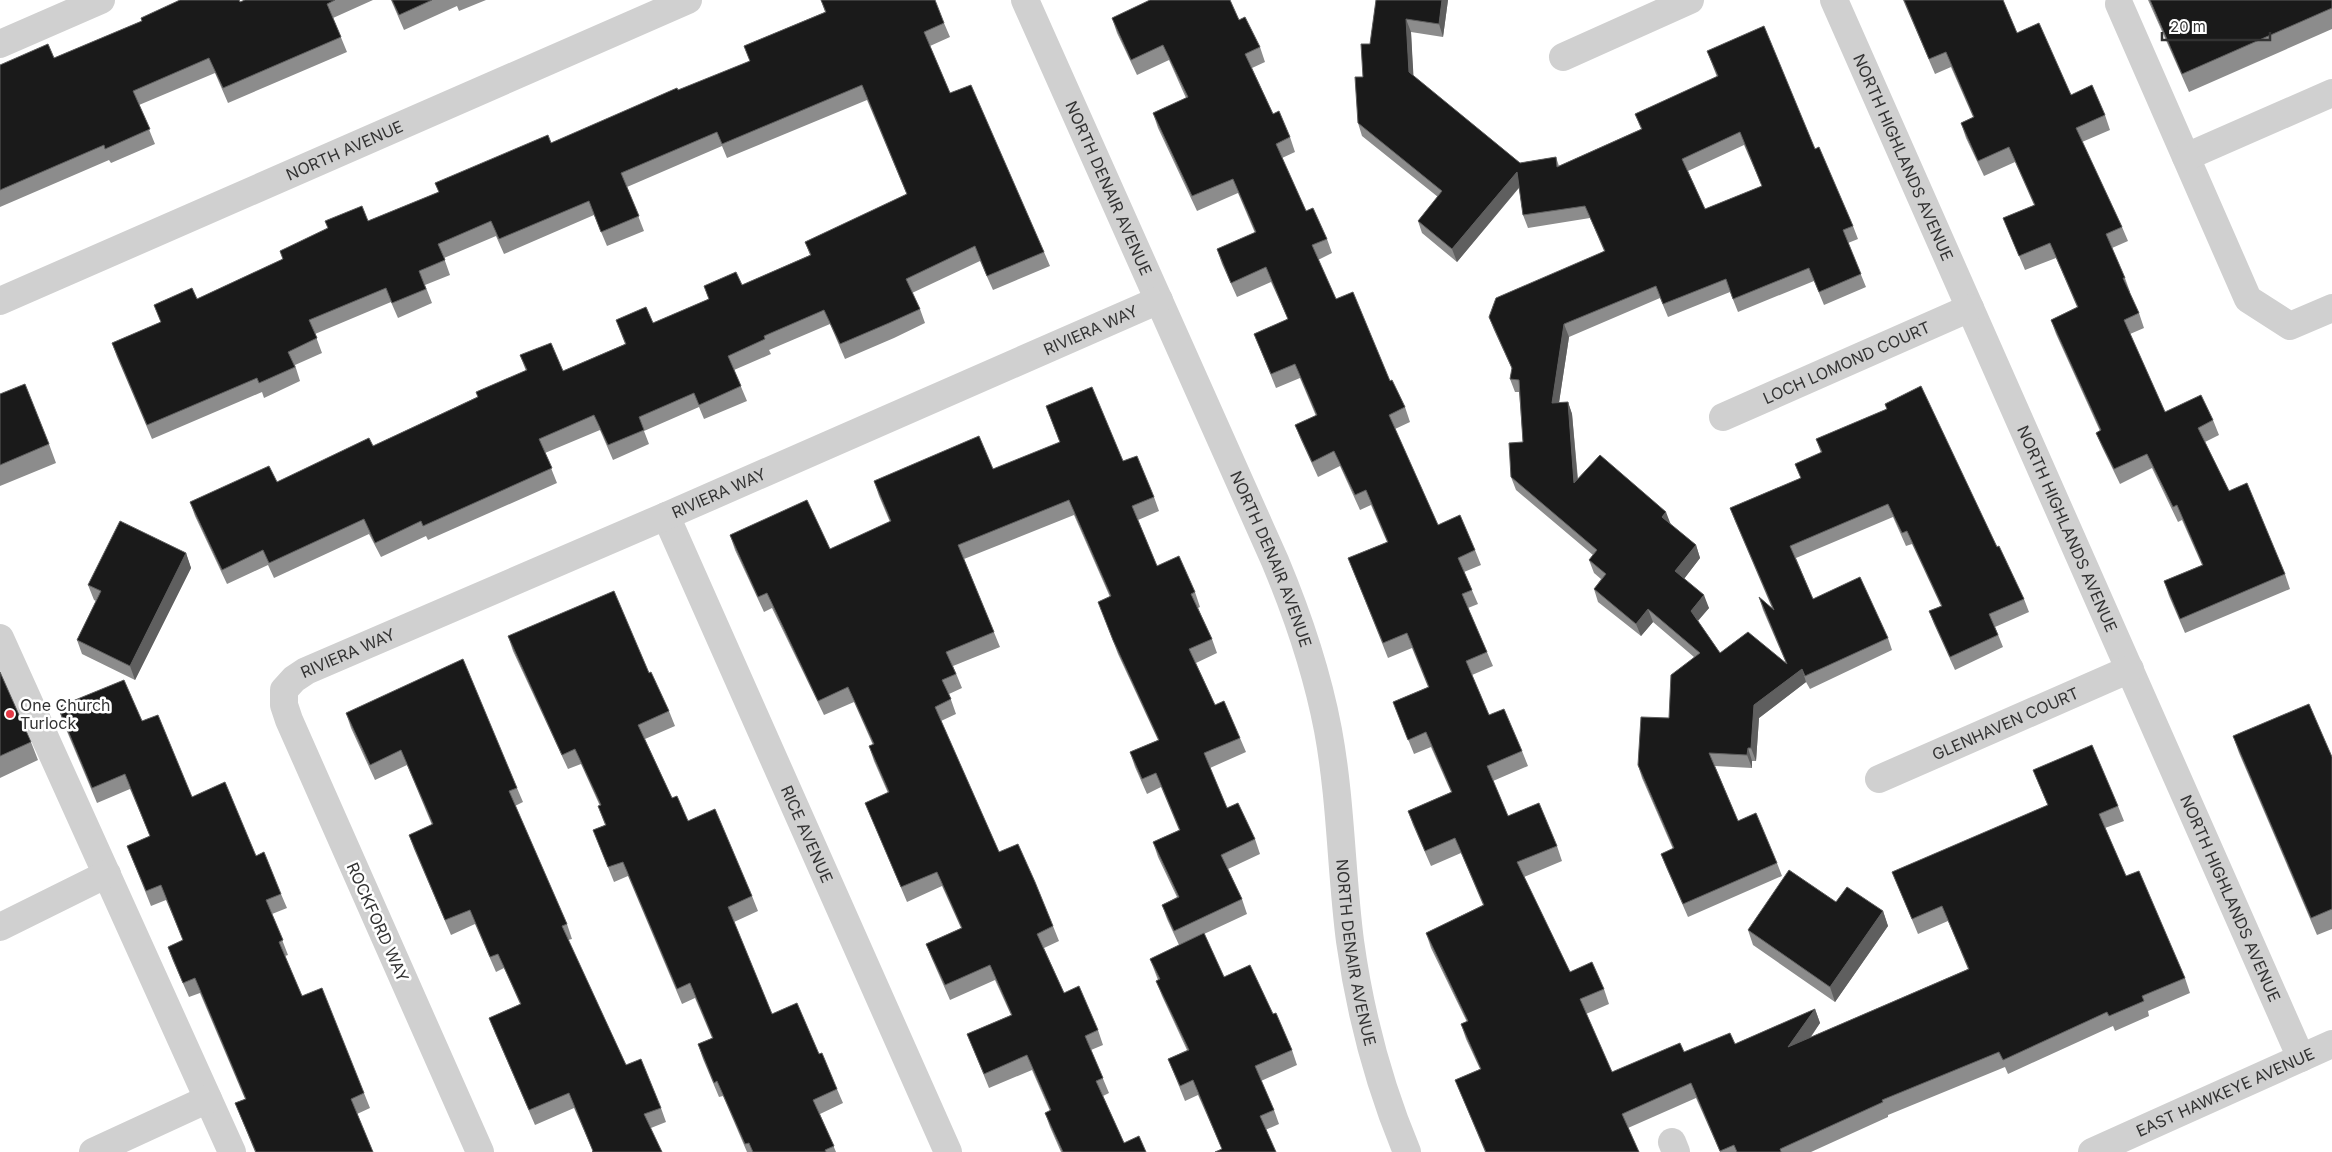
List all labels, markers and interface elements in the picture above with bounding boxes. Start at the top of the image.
scale bar [2162,10,2270,42]
text: 20 m [2170,17,2206,36]
street label: NORTH HIGHLANDS AVENUE [1849,51,1958,264]
street label: NORTH DENAIR AVENUE [1061,98,1156,279]
street label: NORTH AVENUE [283,116,406,185]
street label: RIVIERA WAY [1040,300,1141,359]
street label: LOCH LOMOND COURT [1760,317,1933,408]
street label: NORTH HIGHLANDS AVENUE [2013,422,2122,635]
street label: RIVIERA WAY [669,463,769,522]
street label: NORTH DENAIR AVENUE [1226,468,1316,650]
street label: RIVIERA WAY [298,624,398,682]
street label: GLENHAVEN COURT [1929,683,2082,765]
place label: One Church Turlock [20,695,110,733]
marker: One Church Turlock [4,708,16,720]
street label: RICE AVENUE [777,782,837,886]
street label: NORTH HIGHLANDS AVENUE [2176,792,2285,1005]
street label: NORTH DENAIR AVENUE [1332,858,1381,1048]
street label: ROCKFORD WAY [343,859,413,985]
street label: EAST HAWKEYE AVENUE [2133,1043,2317,1141]

